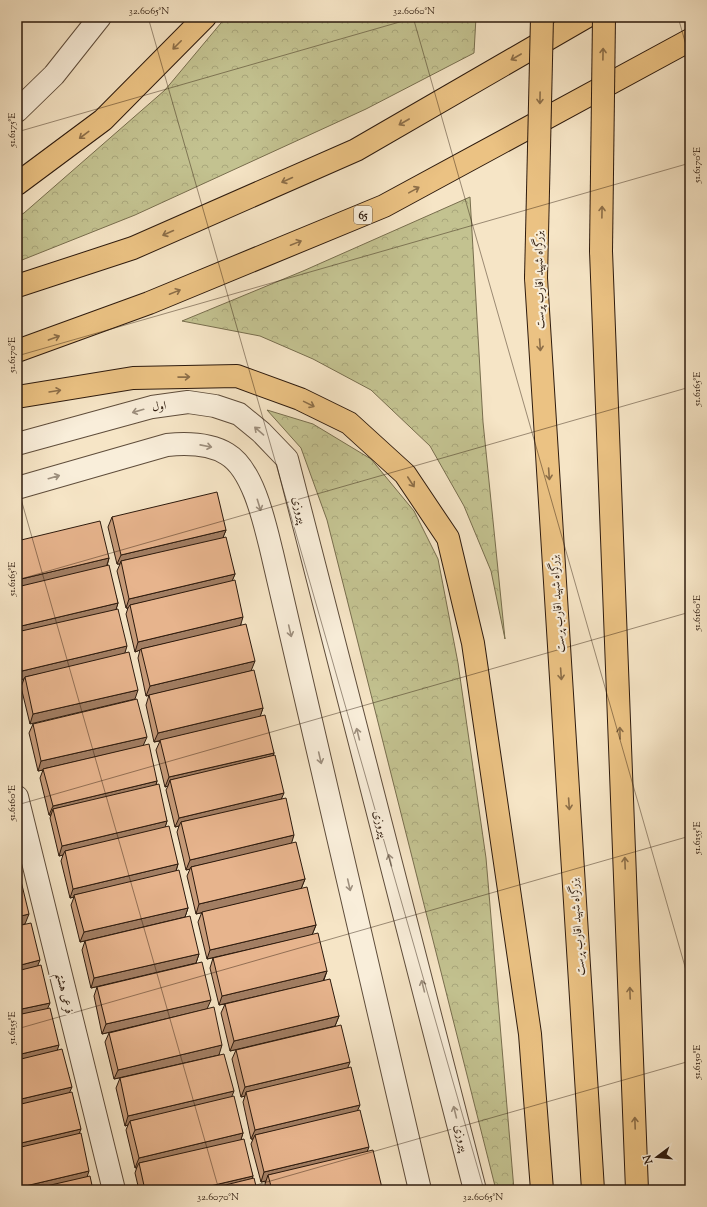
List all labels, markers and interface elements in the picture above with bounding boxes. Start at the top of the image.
text: 32.6065°N [129,4,169,19]
text: 32.6060°N [393,4,435,19]
one-way arrow [172,40,182,50]
one-way arrow [599,48,607,61]
one-way arrow [510,54,522,62]
one-way arrow [537,91,544,104]
text: 51.6175°E [5,113,20,148]
one-way arrow [398,119,410,127]
one-way arrow [78,130,89,139]
text: 51.6170°E [690,147,705,184]
one-way arrow [282,177,294,184]
one-way arrow [408,186,420,193]
road number: 65 [354,206,372,224]
one-way arrow [598,206,606,219]
one-way arrow [163,230,175,237]
street label: بزرگراه شهید اقارب پرست [530,231,550,329]
one-way arrow [289,238,301,246]
one-way arrow [169,288,181,296]
one-way arrow [47,333,59,341]
text: 51.6170°E [5,337,20,374]
one-way arrow [537,338,544,351]
text: 51.6165°E [690,372,705,407]
one-way arrow [177,373,190,381]
one-way arrow [49,386,62,394]
street label: اول [151,397,168,417]
one-way arrow [303,401,315,408]
one-way arrow [132,408,145,415]
one-way arrow [254,427,265,436]
one-way arrow [199,442,212,450]
one-way arrow [545,467,552,480]
one-way arrow [48,473,61,481]
one-way arrow [407,476,415,487]
street label: پیروزی [287,495,311,527]
one-way arrow [256,499,263,512]
street label: بزرگراه شهید اقارب پرست [546,554,570,653]
text: 51.6165°E [5,562,20,597]
text: 51.6160°E [690,595,705,632]
one-way arrow [287,625,295,638]
one-way arrow [557,667,565,680]
one-way arrow [616,727,624,740]
one-way arrow [354,728,361,741]
one-way arrow [316,751,324,764]
text: 51.6160°E [5,785,20,822]
one-way arrow [565,797,573,810]
street label: پیروزی [368,809,392,841]
text: 51.6155°E [690,822,705,855]
one-way arrow [386,854,393,867]
one-way arrow [621,857,629,870]
street label: بزرگراه شهید اقارب پرست [566,877,590,976]
one-way arrow [346,878,354,891]
street label: فرعی هشتم [48,971,78,1016]
one-way arrow [418,979,426,992]
one-way arrow [626,987,634,1000]
text: 51.6155°E [5,1012,20,1045]
text: 51.6150°E [690,1045,705,1080]
one-way arrow [451,1105,458,1118]
one-way arrow [631,1117,639,1130]
street label: پیروزی [449,1123,473,1155]
north arrow [637,1137,677,1177]
text: N [639,1153,658,1167]
text: 32.6070°N [197,1190,239,1205]
text: 32.6065°N [463,1190,503,1205]

